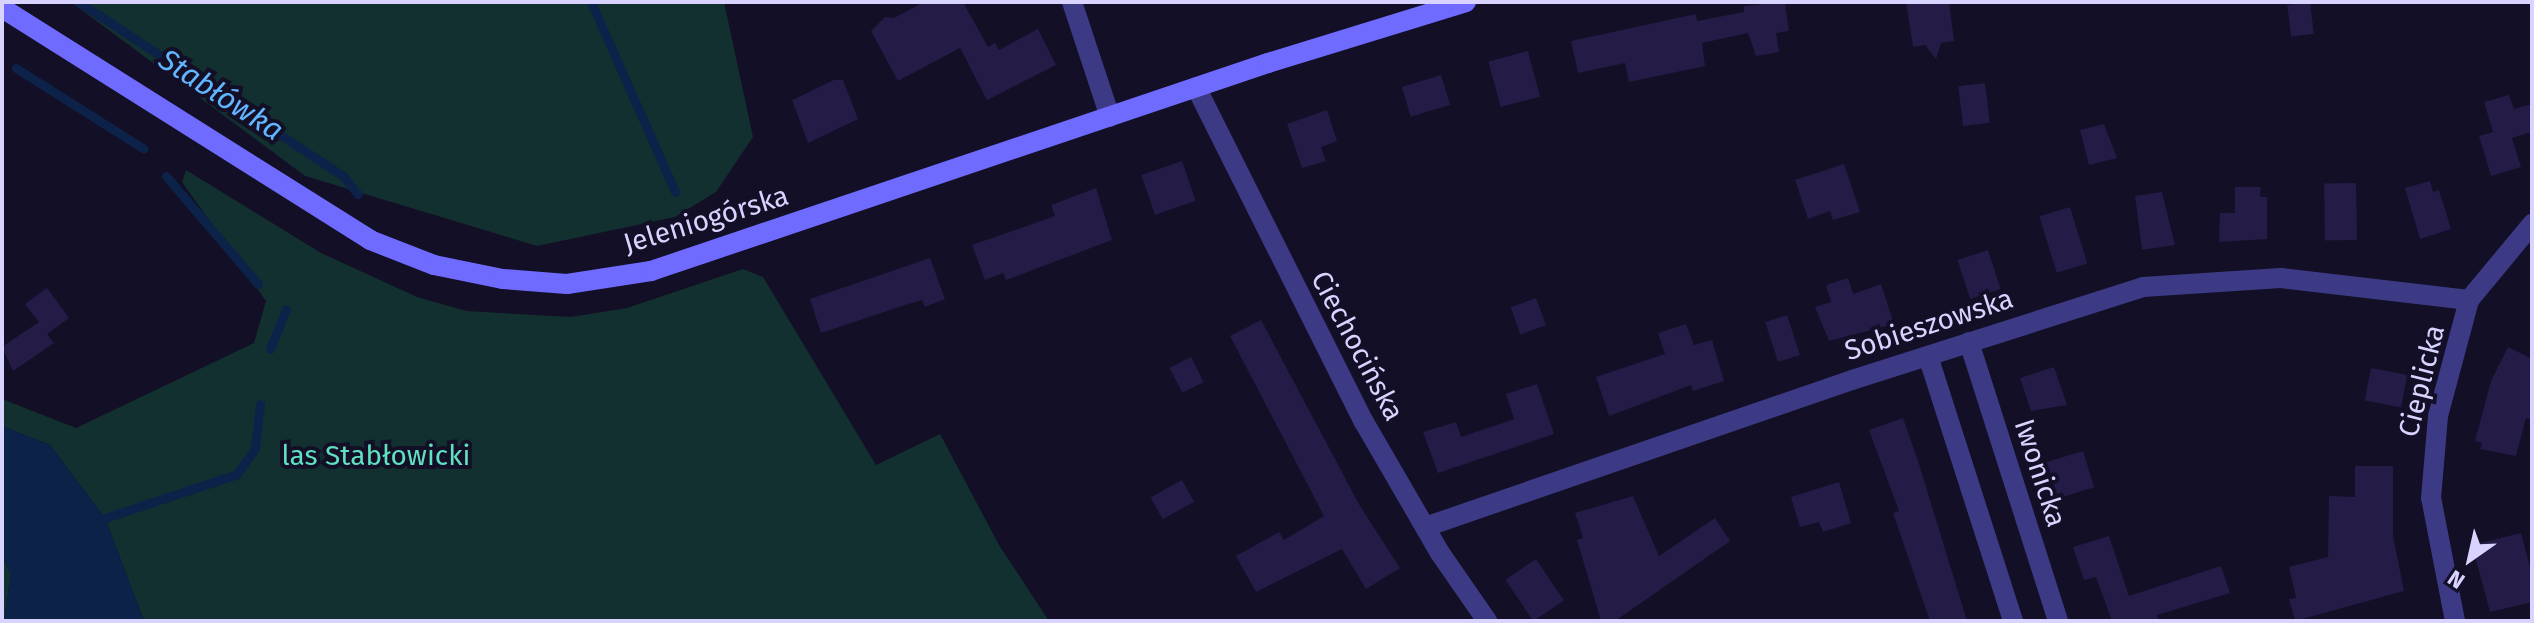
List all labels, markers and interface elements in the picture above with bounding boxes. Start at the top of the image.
water label: Stabłówka [152,41,290,149]
street label: Jeleniogórska [619,179,793,261]
street label: Ciechocińska [1303,265,1411,427]
street label: Sobieszowska [1841,282,2017,368]
street label: Cieplicka [2392,322,2452,440]
street label: Iwonicka [2007,415,2073,531]
park label: las Stabłowicki [282,439,470,473]
north arrow [2430,519,2510,599]
text: N [2443,564,2470,595]

